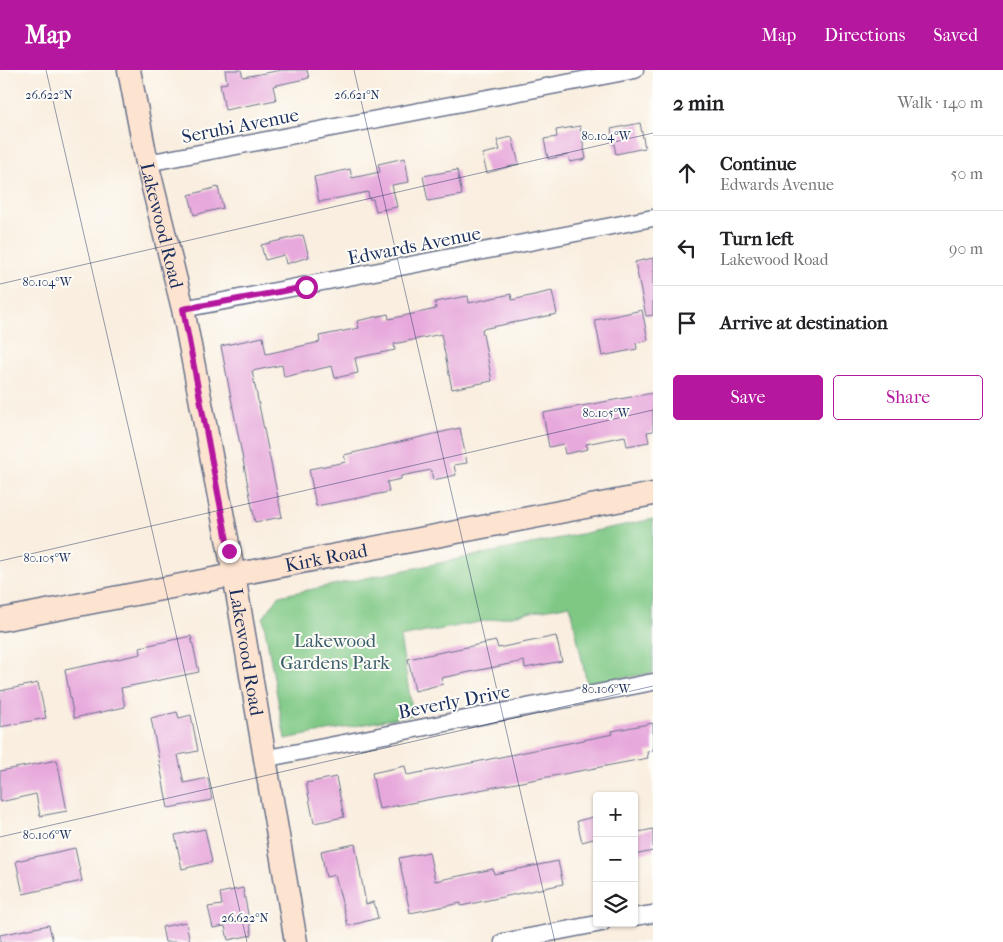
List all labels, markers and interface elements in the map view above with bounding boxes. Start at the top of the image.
text: Map [25,21,71,49]
text: Map [762,25,796,46]
text: Directions [824,25,905,46]
text: Saved [933,25,978,46]
text: 26.622°N [25,88,73,102]
text: 26.621°N [334,88,380,102]
text: 2 min [673,91,724,115]
text: Walk · 140 m [898,93,983,112]
street label: Serubi Avenue [180,104,301,148]
text: 80.104°W [582,129,632,143]
text: Continue [720,153,796,175]
icon: ahead [673,159,701,187]
street label: Lakewood Road [135,160,188,291]
text: 50 m [951,164,983,183]
text: Edwards Avenue [720,175,834,194]
street label: Edwards Avenue [346,222,483,270]
text: Turn left [720,228,794,250]
icon: left [673,234,701,262]
text: 90 m [949,239,983,258]
text: Lakewood Road [720,250,828,269]
text: 80.104°W [23,275,73,289]
route start [295,276,318,299]
icon: arrive [673,309,701,337]
text: Arrive at destination [720,312,888,334]
button: Save [673,375,823,420]
button: Share [833,375,983,420]
text: 80.105°W [582,406,631,420]
street label: Kirk Road [283,539,370,577]
route end [218,540,241,563]
text: 80.105°W [23,551,72,565]
street label: Lakewood Road [224,587,268,718]
park label: Lakewood Gardens Park [280,630,390,674]
street label: Beverly Drive [396,680,512,724]
text: 80.106°W [582,682,631,696]
map controls [593,792,638,927]
button: + [593,792,638,837]
text: 80.106°W [23,828,72,842]
button: − [593,837,638,882]
button: layers [593,882,638,927]
text: 26.622°N [221,911,269,925]

